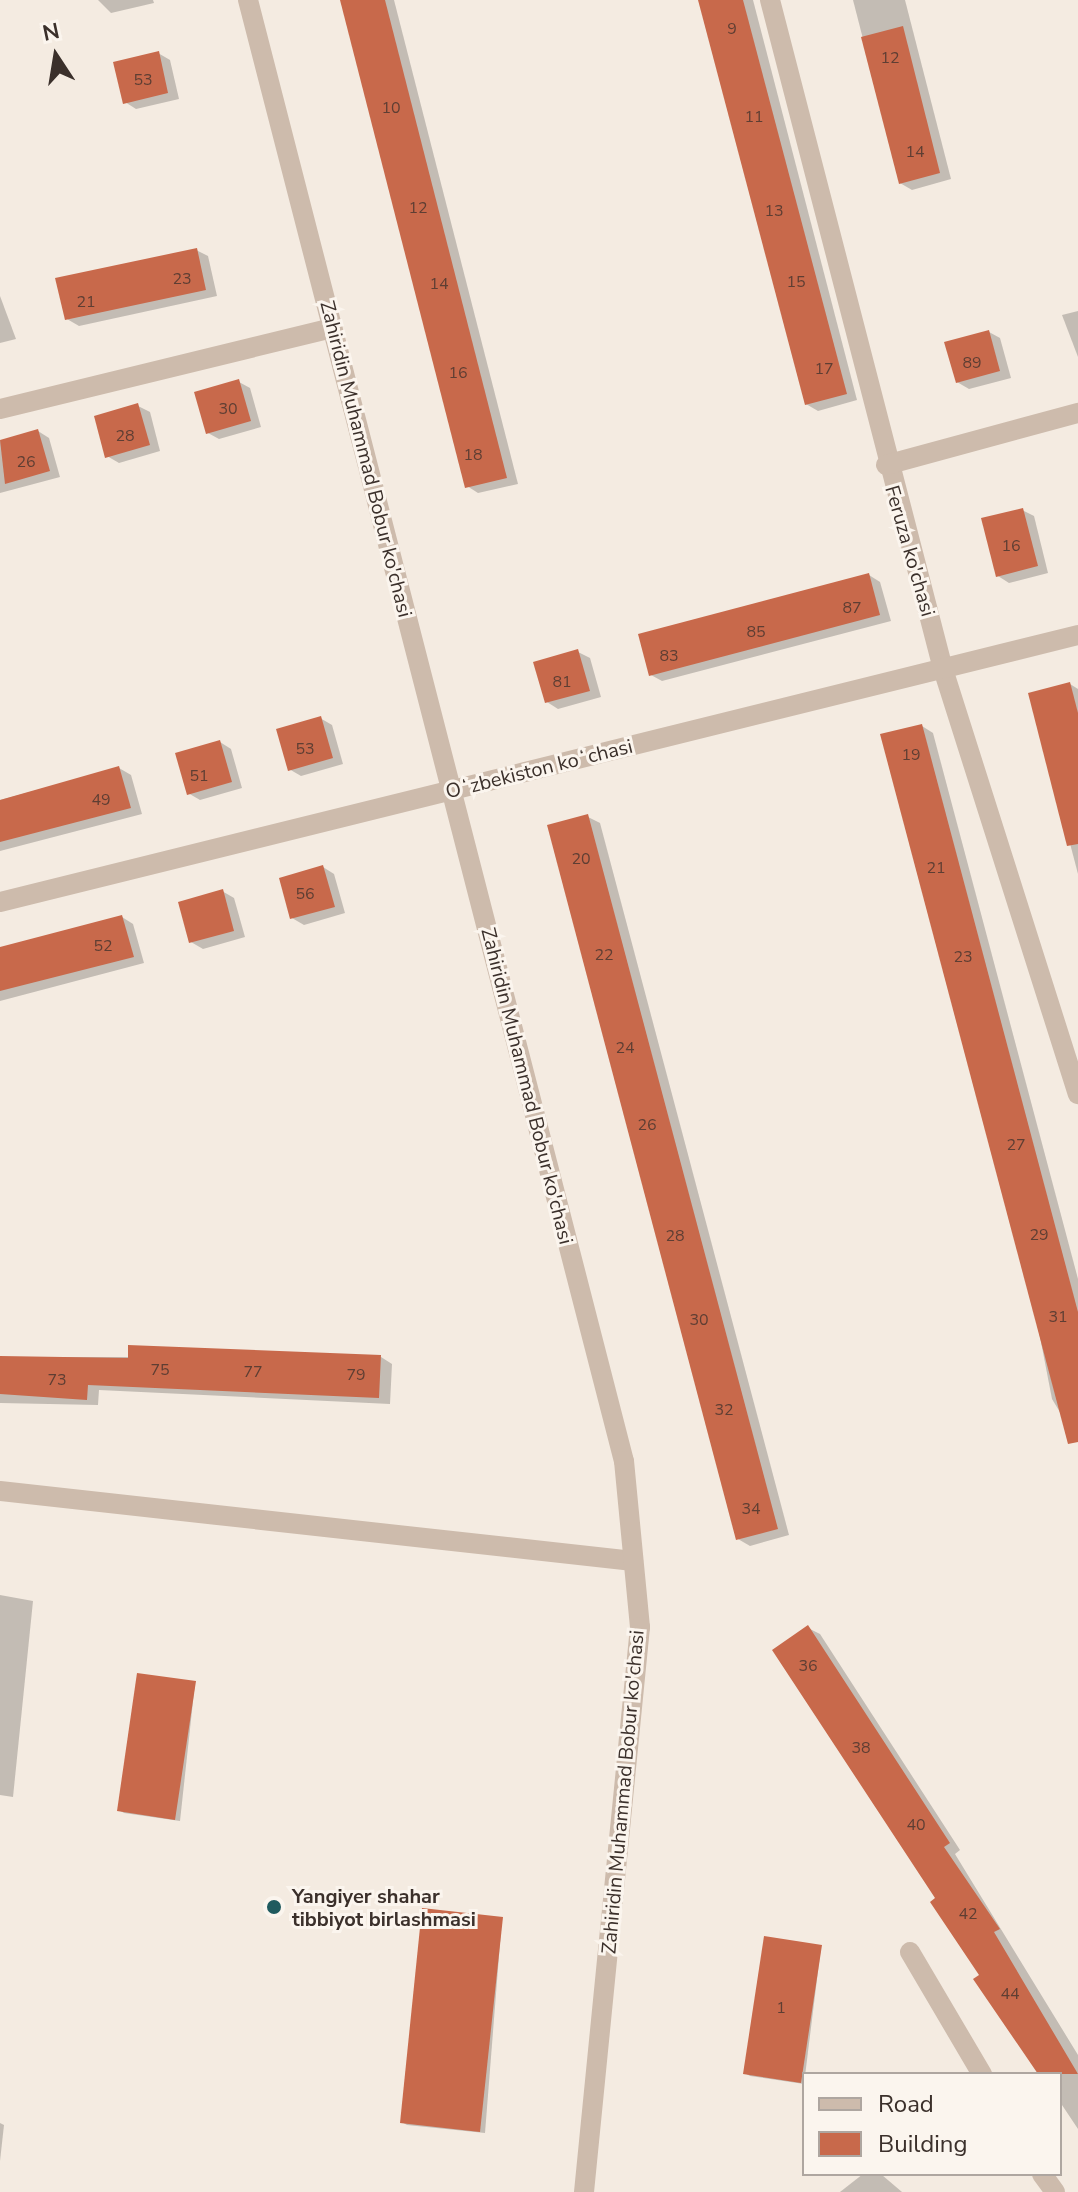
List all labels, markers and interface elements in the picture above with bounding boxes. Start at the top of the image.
north arrow [16,16,96,96]
text: N [40,16,62,49]
house number: 9 [727,19,737,39]
house number: 12 [880,48,900,68]
house number: 53 [133,70,153,90]
house number: 10 [381,98,401,118]
house number: 11 [744,107,764,127]
house number: 14 [905,142,925,162]
house number: 12 [408,198,428,218]
house number: 13 [764,201,784,221]
house number: 23 [172,269,192,289]
house number: 15 [786,272,806,292]
house number: 14 [429,274,449,294]
house number: 21 [76,292,96,312]
street label: Zahiridin Muhammad Bobur ko'chasi [315,298,417,620]
house number: 89 [962,353,982,373]
house number: 17 [814,359,834,379]
house number: 16 [448,363,468,383]
house number: 30 [218,399,238,419]
house number: 28 [115,426,135,446]
house number: 18 [463,445,483,465]
house number: 26 [16,452,36,472]
street label: Feruza ko'chasi [880,483,940,619]
house number: 16 [1001,536,1021,556]
house number: 87 [842,598,862,618]
house number: 85 [746,622,766,642]
house number: 83 [659,646,679,666]
house number: 81 [552,672,572,692]
street label: Oʻzbekiston koʻchasi [443,734,635,804]
house number: 53 [295,739,315,759]
house number: 19 [901,745,921,765]
house number: 51 [189,766,209,786]
house number: 49 [91,790,111,810]
house number: 20 [571,849,591,869]
house number: 21 [926,858,946,878]
house number: 56 [295,884,315,904]
street label: Zahiridin Muhammad Bobur ko'chasi [476,925,578,1247]
house number: 52 [93,936,113,956]
house number: 22 [594,945,614,965]
house number: 23 [953,947,973,967]
house number: 24 [615,1038,635,1058]
house number: 26 [637,1115,657,1135]
house number: 27 [1006,1135,1026,1155]
house number: 29 [1029,1225,1049,1245]
house number: 28 [665,1226,685,1246]
house number: 31 [1048,1307,1068,1327]
house number: 30 [689,1310,709,1330]
house number: 75 [150,1360,170,1380]
house number: 77 [243,1362,263,1382]
house number: 79 [346,1365,366,1385]
house number: 73 [47,1370,67,1390]
house number: 32 [714,1400,734,1420]
house number: 34 [741,1499,761,1519]
street label: Zahiridin Muhammad Bobur ko'chasi [597,1629,649,1955]
house number: 36 [798,1656,818,1676]
house number: 38 [851,1738,871,1758]
house number: 40 [906,1815,926,1835]
place label: Yangiyer shahar tibbiyot birlashmasi [292,1884,476,1931]
marker: Yangiyer shahar tibbiyot birlashmasi [263,1896,285,1918]
house number: 42 [958,1904,978,1924]
house number: 44 [1000,1984,1020,2004]
house number: 1 [776,1998,786,2018]
legend [802,2072,1062,2176]
text: Road [878,2088,934,2120]
text: Building [878,2128,968,2160]

